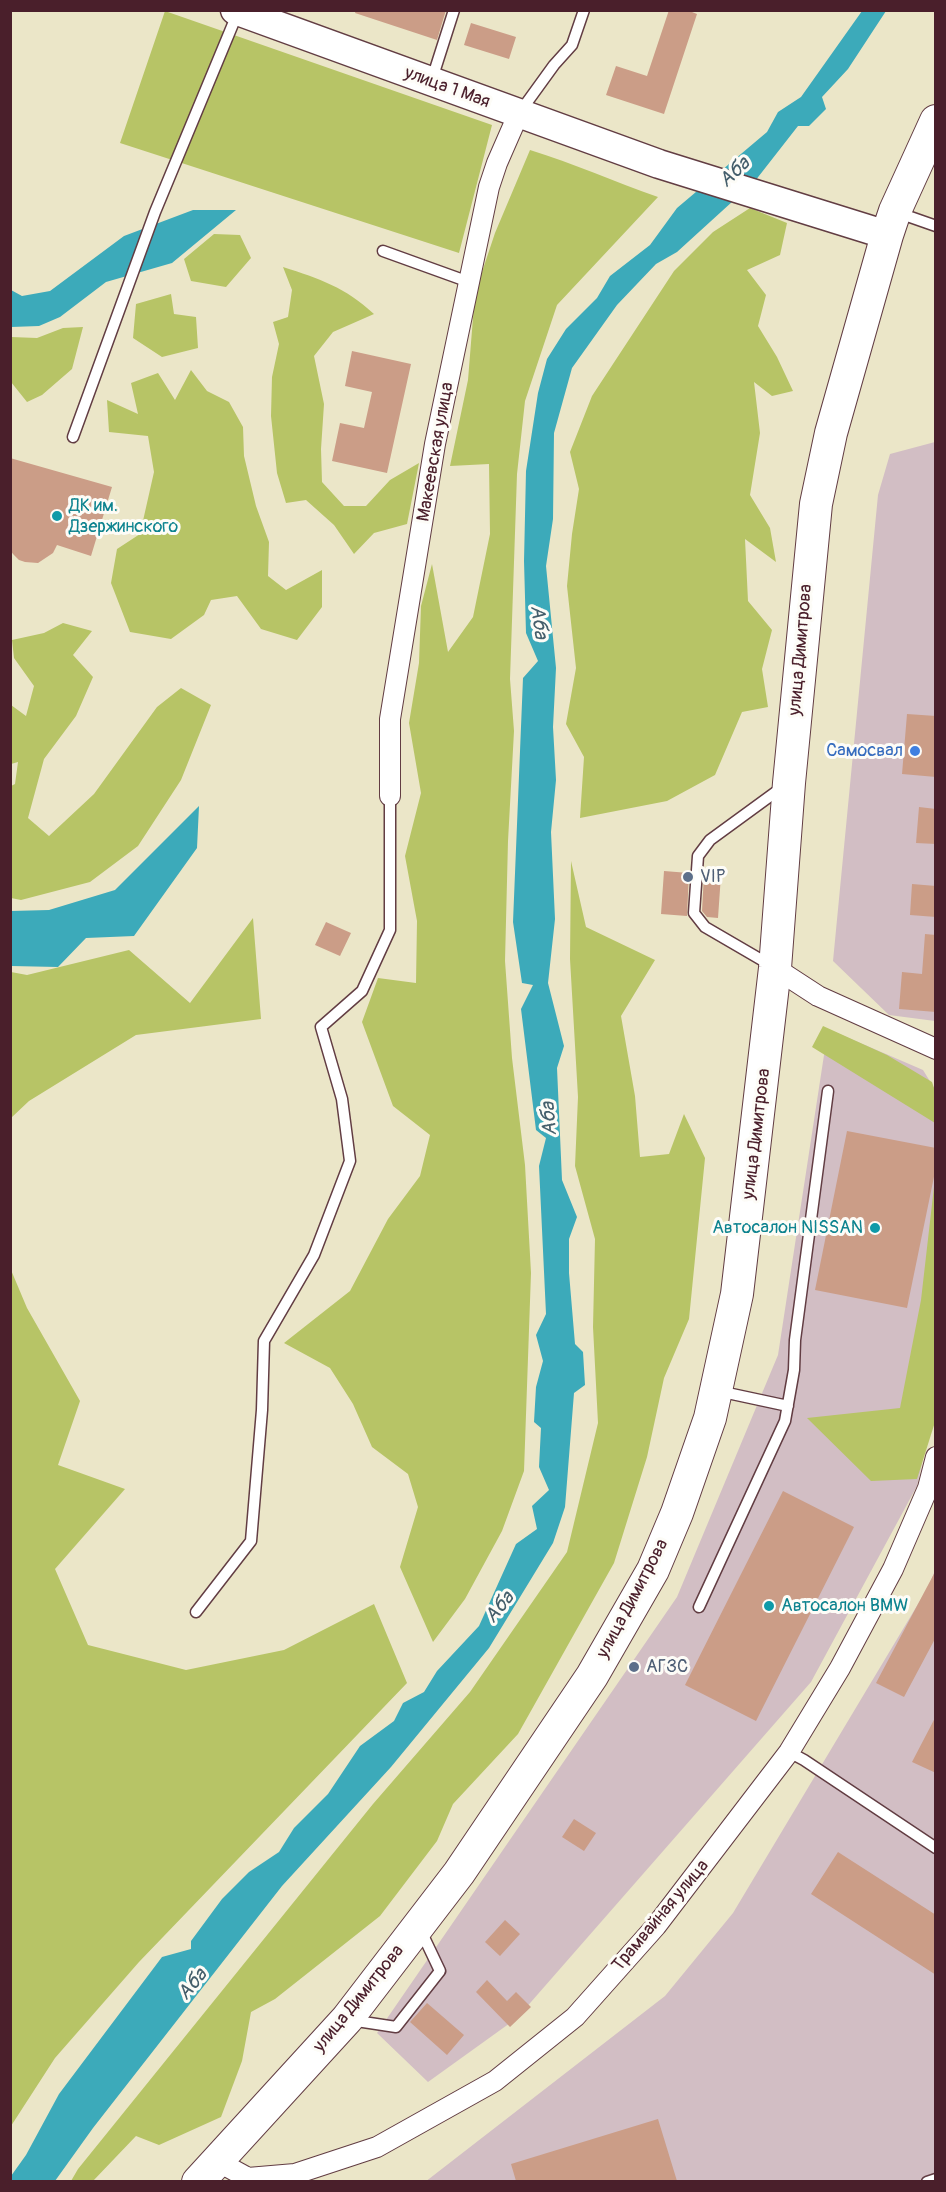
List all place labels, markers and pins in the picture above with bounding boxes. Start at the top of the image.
place label: ДК им. Дзержинского [69,495,178,538]
marker: ДК им. Дзержинского [50,509,64,523]
place label: Самосвал [826,740,903,762]
marker: Самосвал [908,744,922,758]
place label: VIP [700,866,726,888]
marker: VIP [681,870,695,884]
place label: Автосалон NISSAN [712,1217,863,1239]
marker: Автосалон NISSAN [868,1221,882,1235]
place label: Автосалон BMW [781,1595,908,1617]
marker: Автосалон BMW [762,1599,776,1613]
place label: АГЗС [646,1656,688,1678]
marker: АГЗС [627,1660,641,1674]

